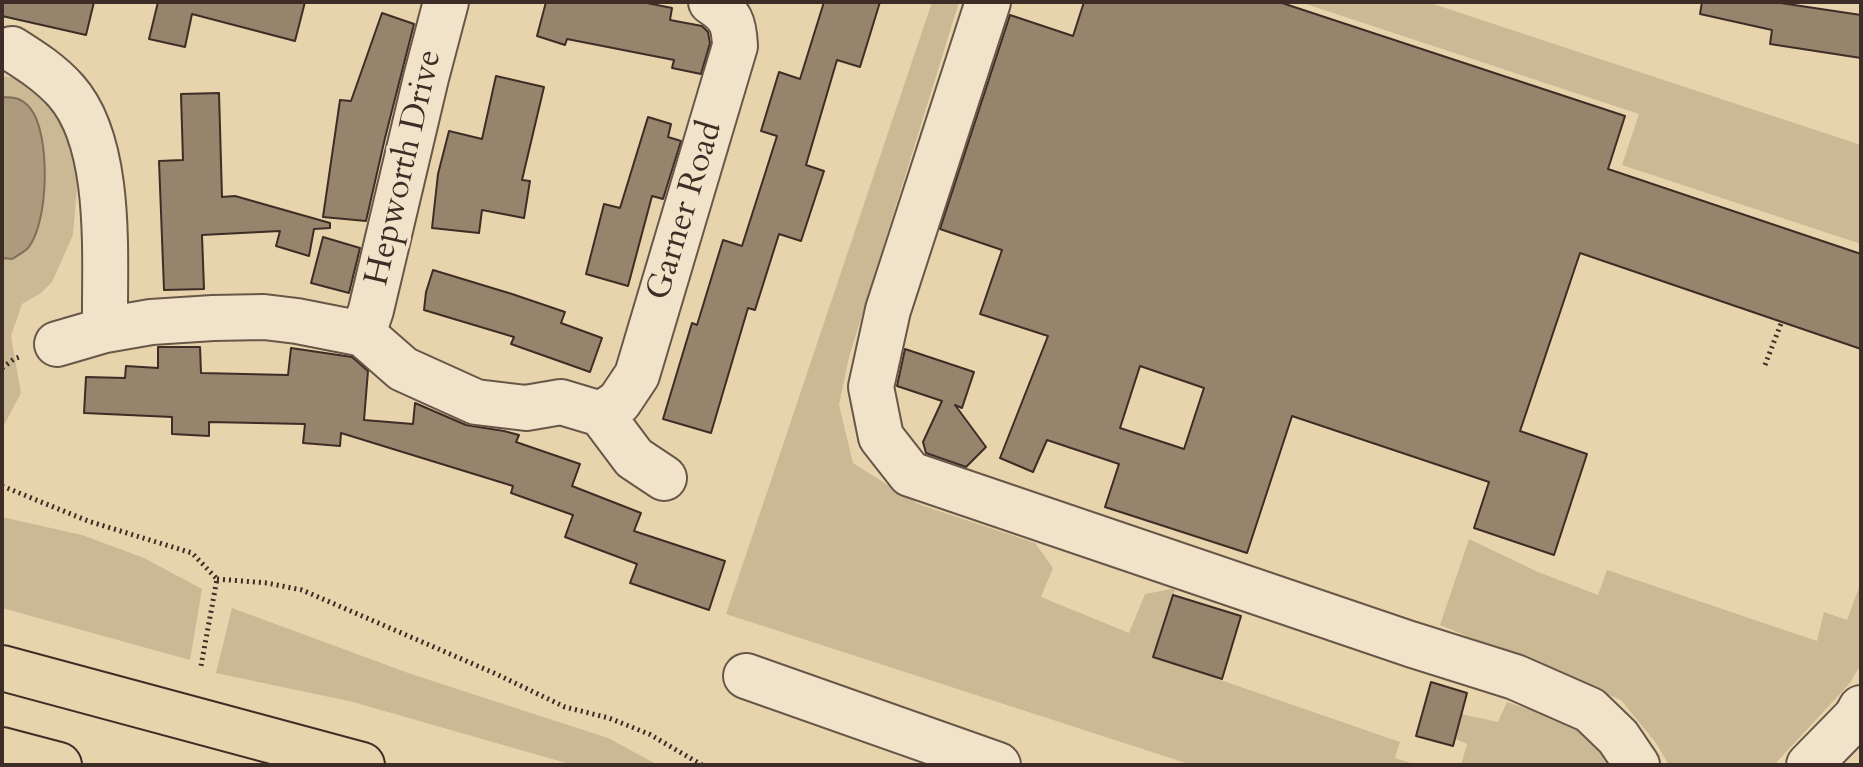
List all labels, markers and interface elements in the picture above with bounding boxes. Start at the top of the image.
street label: Hepworth Drive [358,46,452,290]
street label: Garner Road [639,117,733,305]

